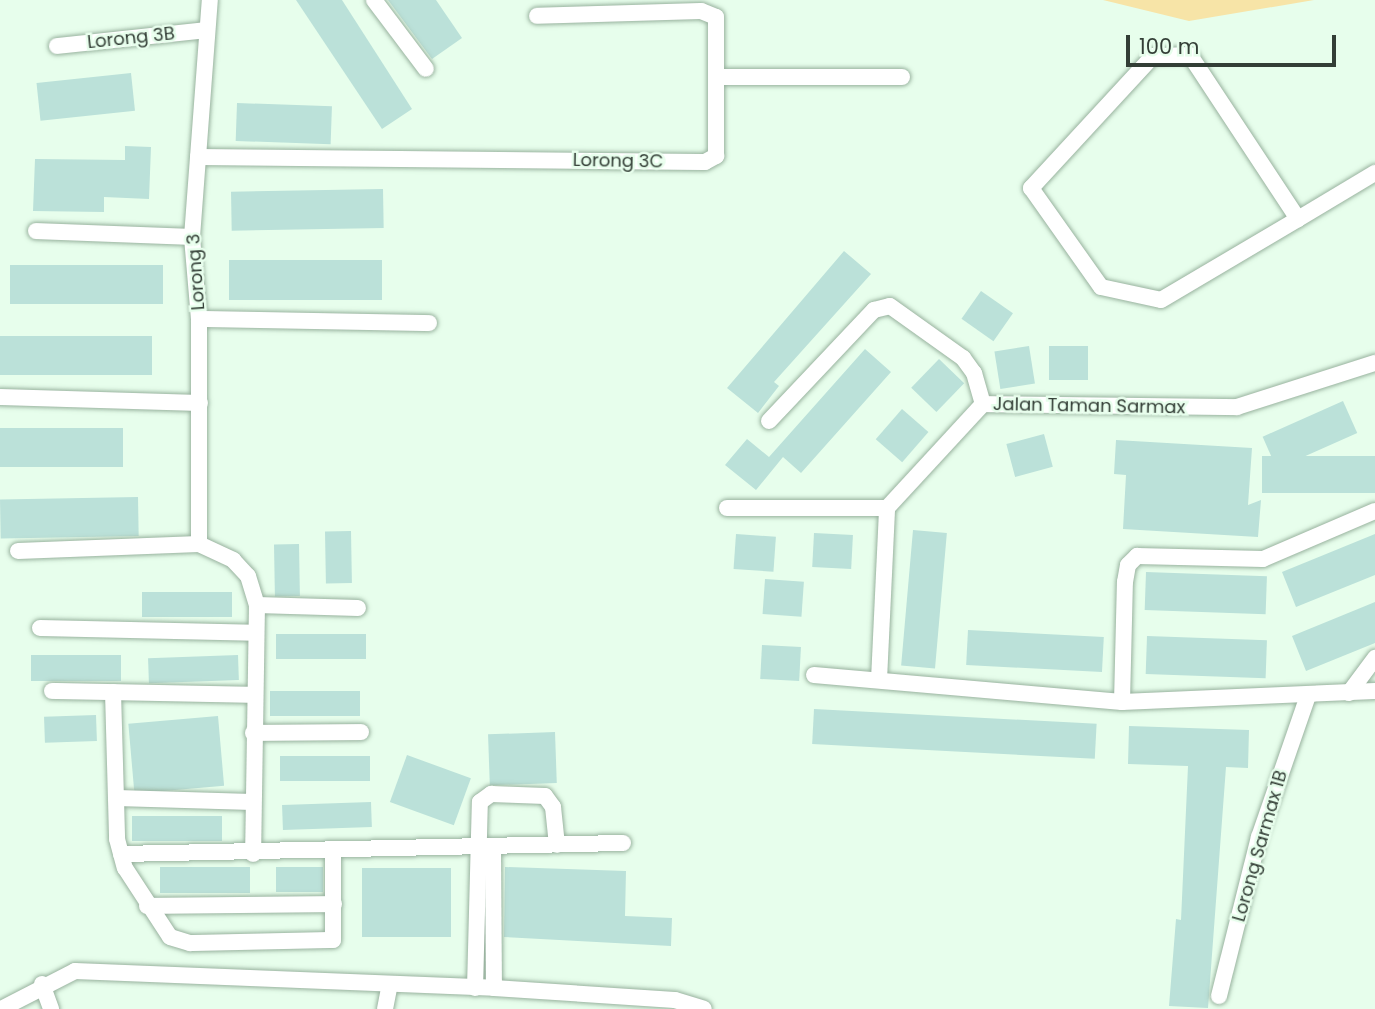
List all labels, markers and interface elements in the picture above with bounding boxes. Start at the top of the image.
scale bar [1130,21,1340,65]
street label: Lorong 3B [86,23,176,53]
text: 100 m [1139,32,1199,61]
street label: Lorong 3C [573,149,663,173]
street label: Lorong 3 [183,233,209,311]
street label: Jalan Taman Sarmax [993,394,1185,418]
street label: Lorong Sarmax 1B [1228,768,1292,924]

